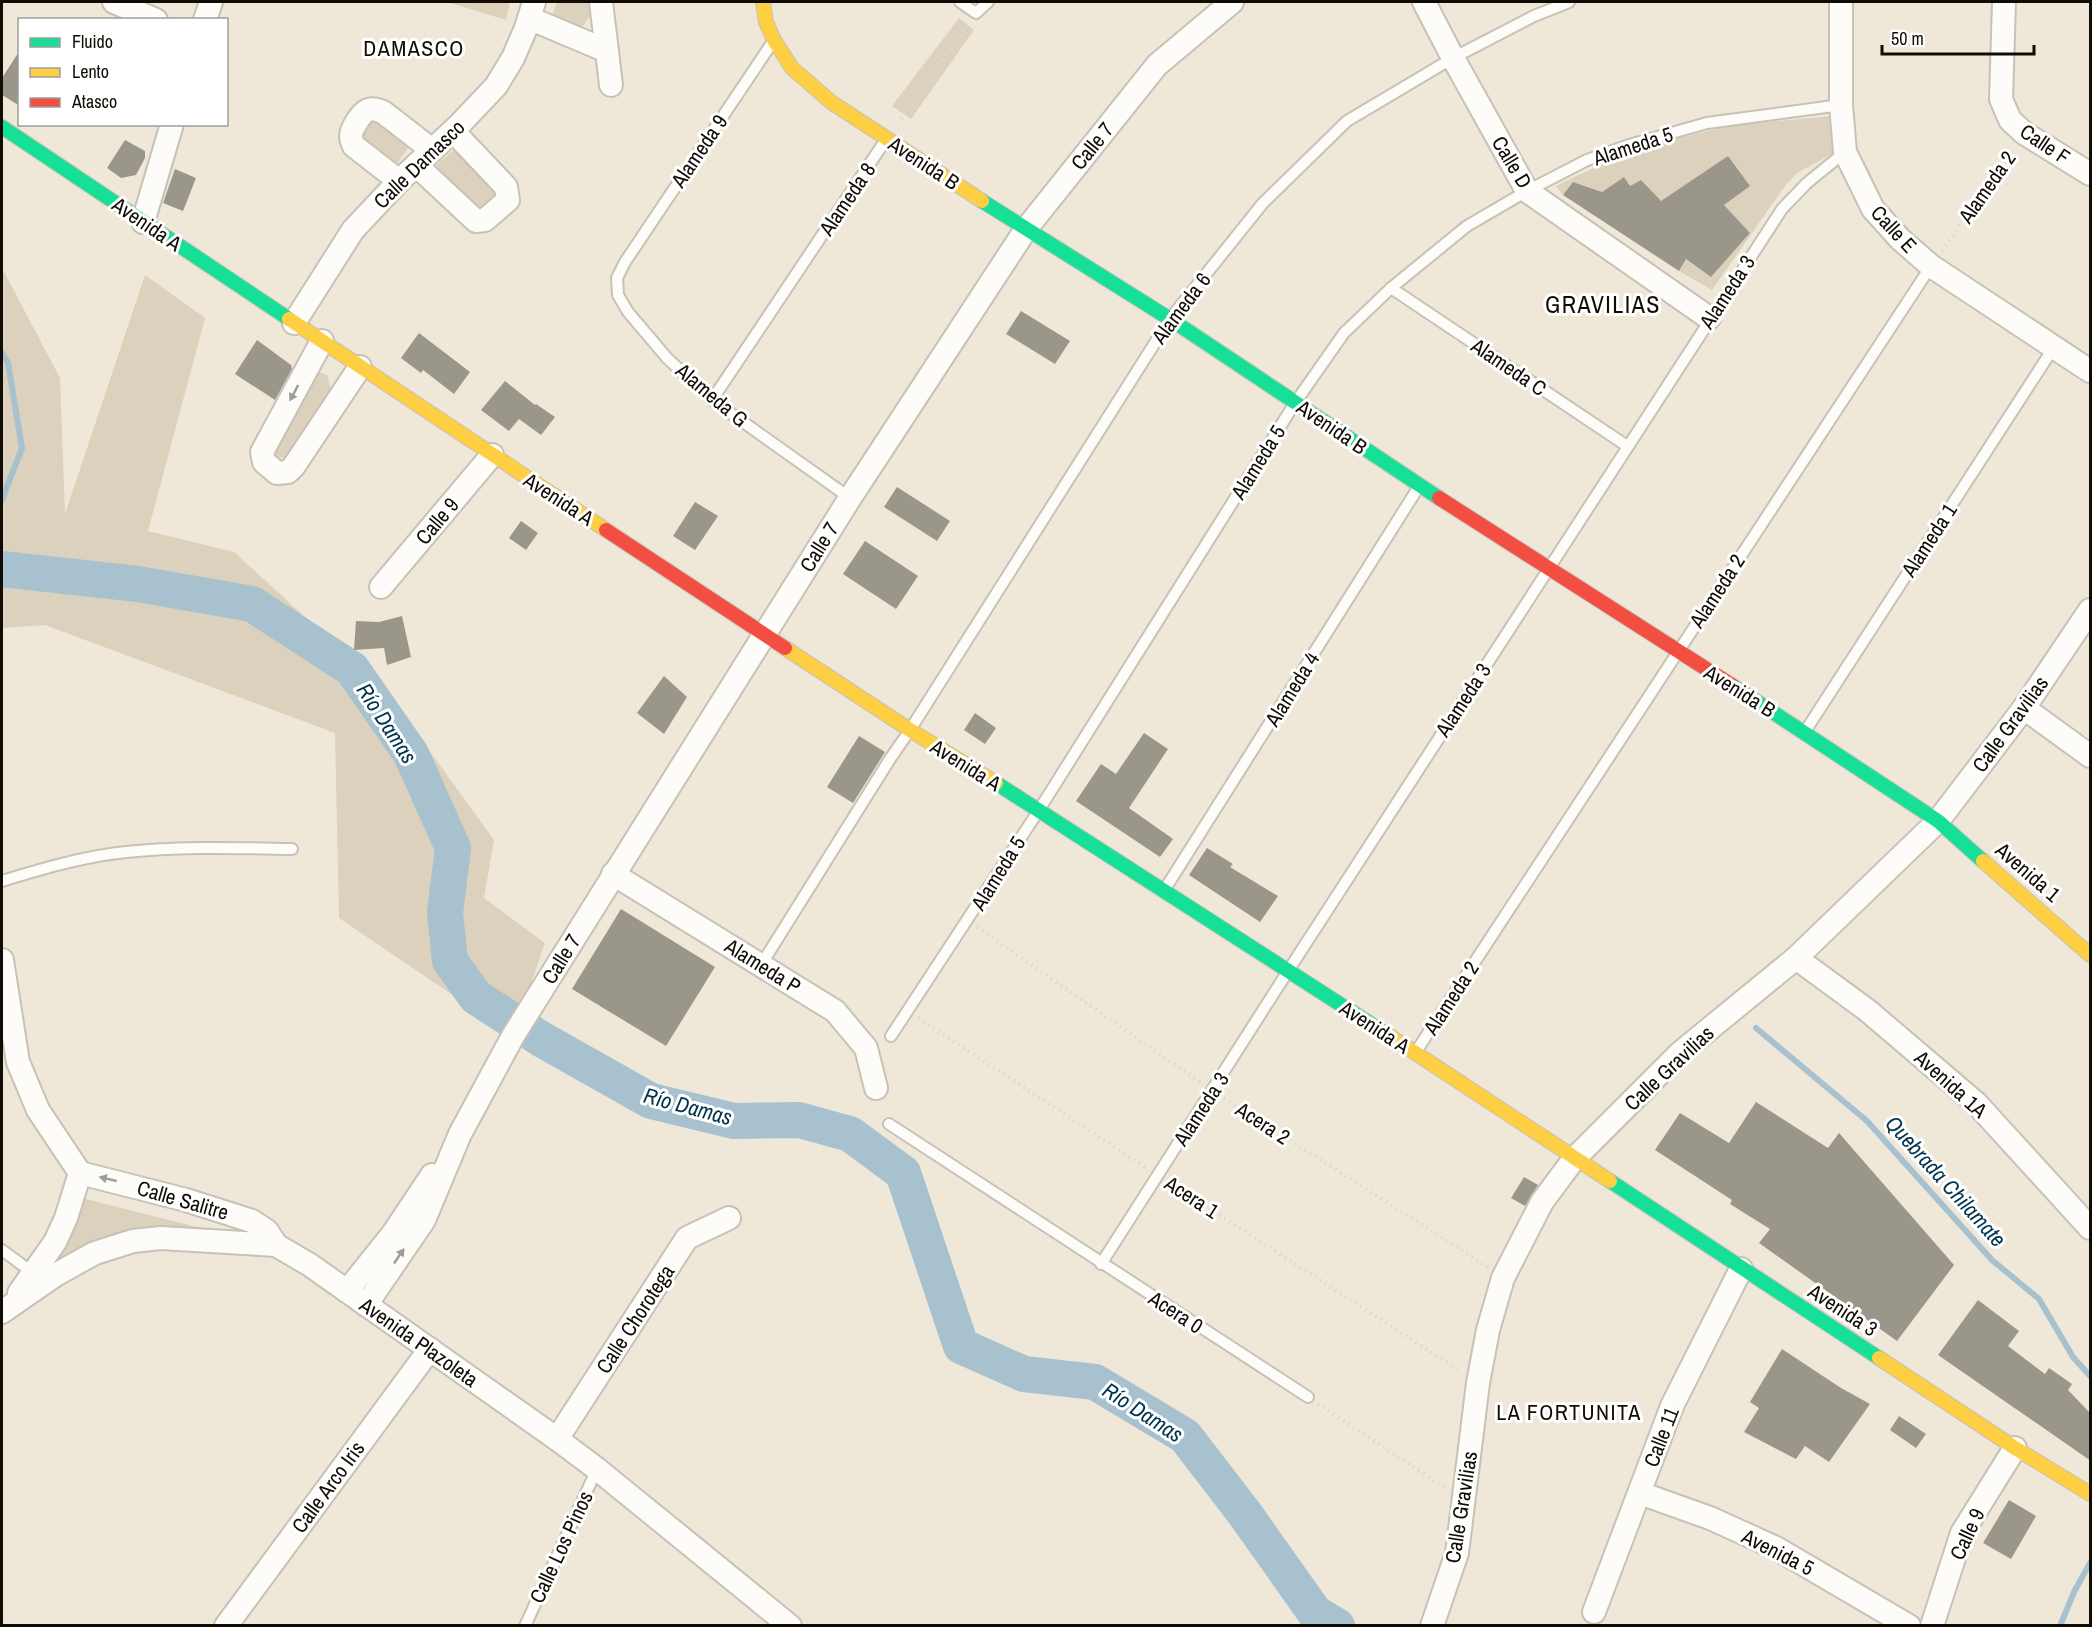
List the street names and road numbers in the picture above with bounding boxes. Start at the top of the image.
street label: Alameda 9 [663,109,734,194]
street label: Calle Damasco [367,113,471,215]
street label: Calle 7 [1064,116,1120,176]
street label: Calle F [2014,117,2076,171]
street label: Alameda 5 [1588,119,1677,173]
street label: Avenida B [882,129,965,197]
street label: Calle D [1485,130,1539,194]
street label: Alameda 2 [1951,145,2022,230]
street label: Alameda 8 [811,157,882,242]
street label: Avenida A [106,190,188,258]
street label: Calle E [1864,199,1924,259]
street label: Alameda 3 [1692,250,1762,335]
street label: Alameda 6 [1144,266,1217,350]
street label: Alameda C [1465,331,1552,403]
street label: Alameda G [669,356,754,434]
street label: Avenida B [1290,392,1373,461]
street label: Alameda 5 [1223,419,1292,505]
street label: Avenida A [517,465,600,533]
street label: Calle 9 [409,491,465,551]
street label: Alameda 1 [1894,497,1964,583]
street label: Calle 7 [793,517,845,577]
street label: Alameda 2 [1682,549,1752,634]
street label: Alameda 4 [1257,646,1326,732]
street label: Avenida B [1698,657,1781,724]
street label: Alameda 3 [1428,658,1498,743]
street label: Calle Gravilias [1965,670,2055,778]
street label: Avenida A [924,731,1007,798]
street label: Alameda 5 [963,830,1032,916]
street label: Avenida 1 [1989,835,2067,909]
street label: Calle 7 [535,929,587,989]
street label: Alameda P [719,931,806,1001]
street label: Alameda 2 [1416,956,1486,1041]
street label: Avenida A [1333,993,1416,1061]
street label: Calle Gravilias [1618,1019,1720,1117]
street label: Avenida 1A [1908,1043,1994,1125]
street label: Alameda 3 [1166,1067,1236,1152]
street label: Acera 2 [1229,1094,1296,1151]
street label: Acera 1 [1158,1168,1225,1226]
street label: Calle Salitre [134,1173,232,1227]
street label: Calle Chorotega [589,1259,681,1379]
street label: Avenida 3 [1802,1276,1883,1343]
street label: Acera 0 [1142,1283,1209,1340]
street label: Avenida Plazoleta [353,1290,484,1394]
street label: Calle 11 [1636,1403,1686,1471]
street label: Calle Arco Iris [285,1435,371,1539]
street label: Calle Gravilias [1438,1449,1484,1565]
street label: Calle Los Pinos [522,1486,600,1608]
street label: Calle 9 [1943,1504,1991,1564]
street label: Avenida 5 [1736,1521,1819,1582]

